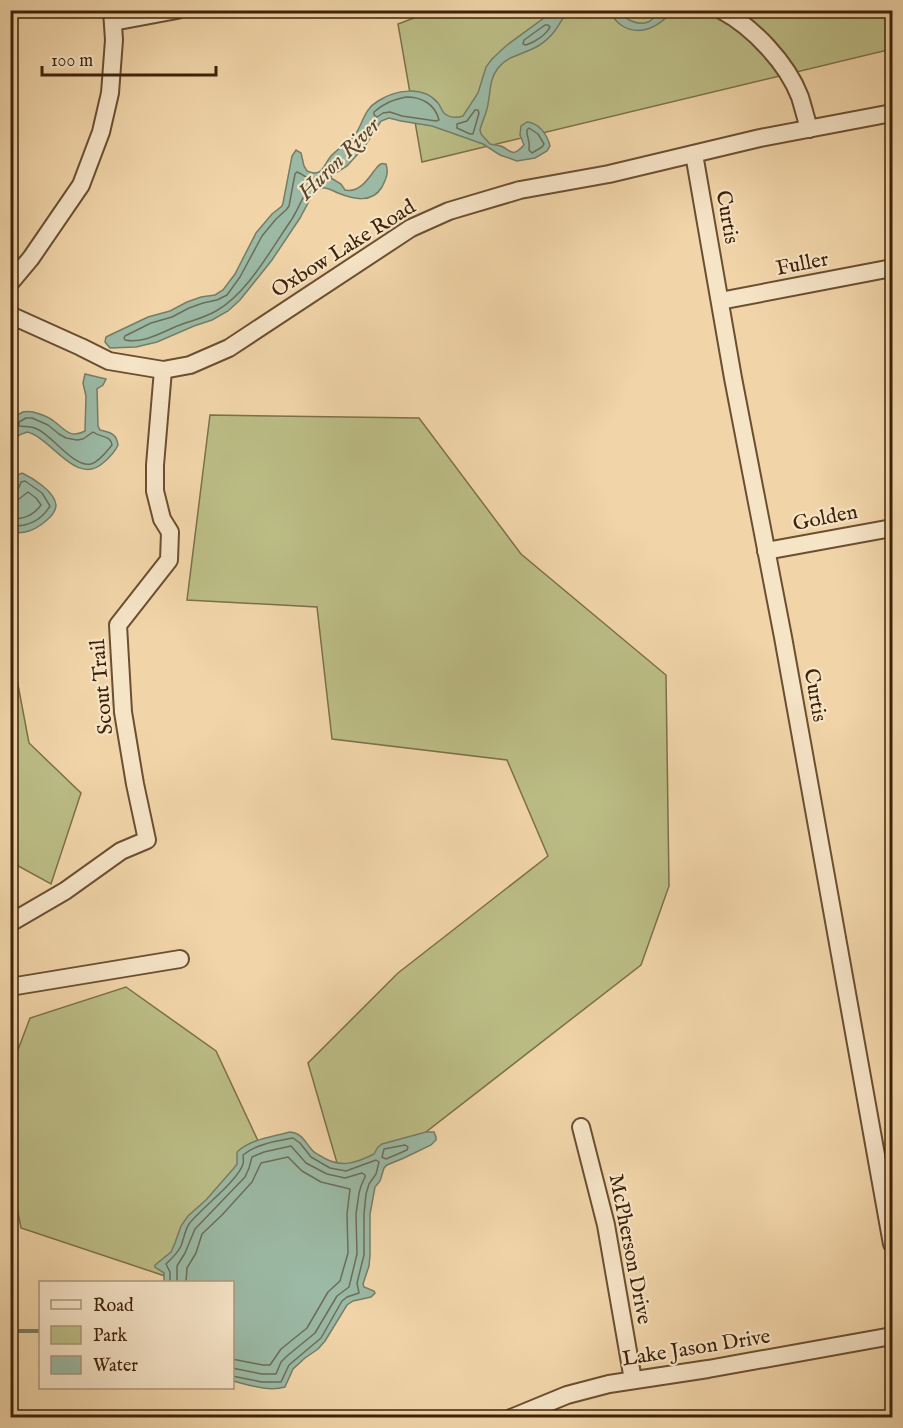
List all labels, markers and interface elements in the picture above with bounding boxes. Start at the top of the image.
scale bar [42,39,216,77]
text: 100 m [51,50,93,73]
water label: Huron River [292,111,388,207]
street label: Curtis [709,188,744,246]
street label: Oxbow Lake Road [267,194,422,304]
street label: Fuller [774,246,831,283]
street label: Golden [791,499,860,538]
street label: Scout Trail [85,638,120,736]
street label: Curtis [797,666,832,724]
street label: McPherson Drive [602,1172,657,1327]
legend [39,1281,234,1389]
text: Road [93,1295,134,1318]
street label: Lake Jason Drive [620,1323,773,1374]
text: Park [93,1325,128,1348]
text: Water [93,1355,138,1378]

